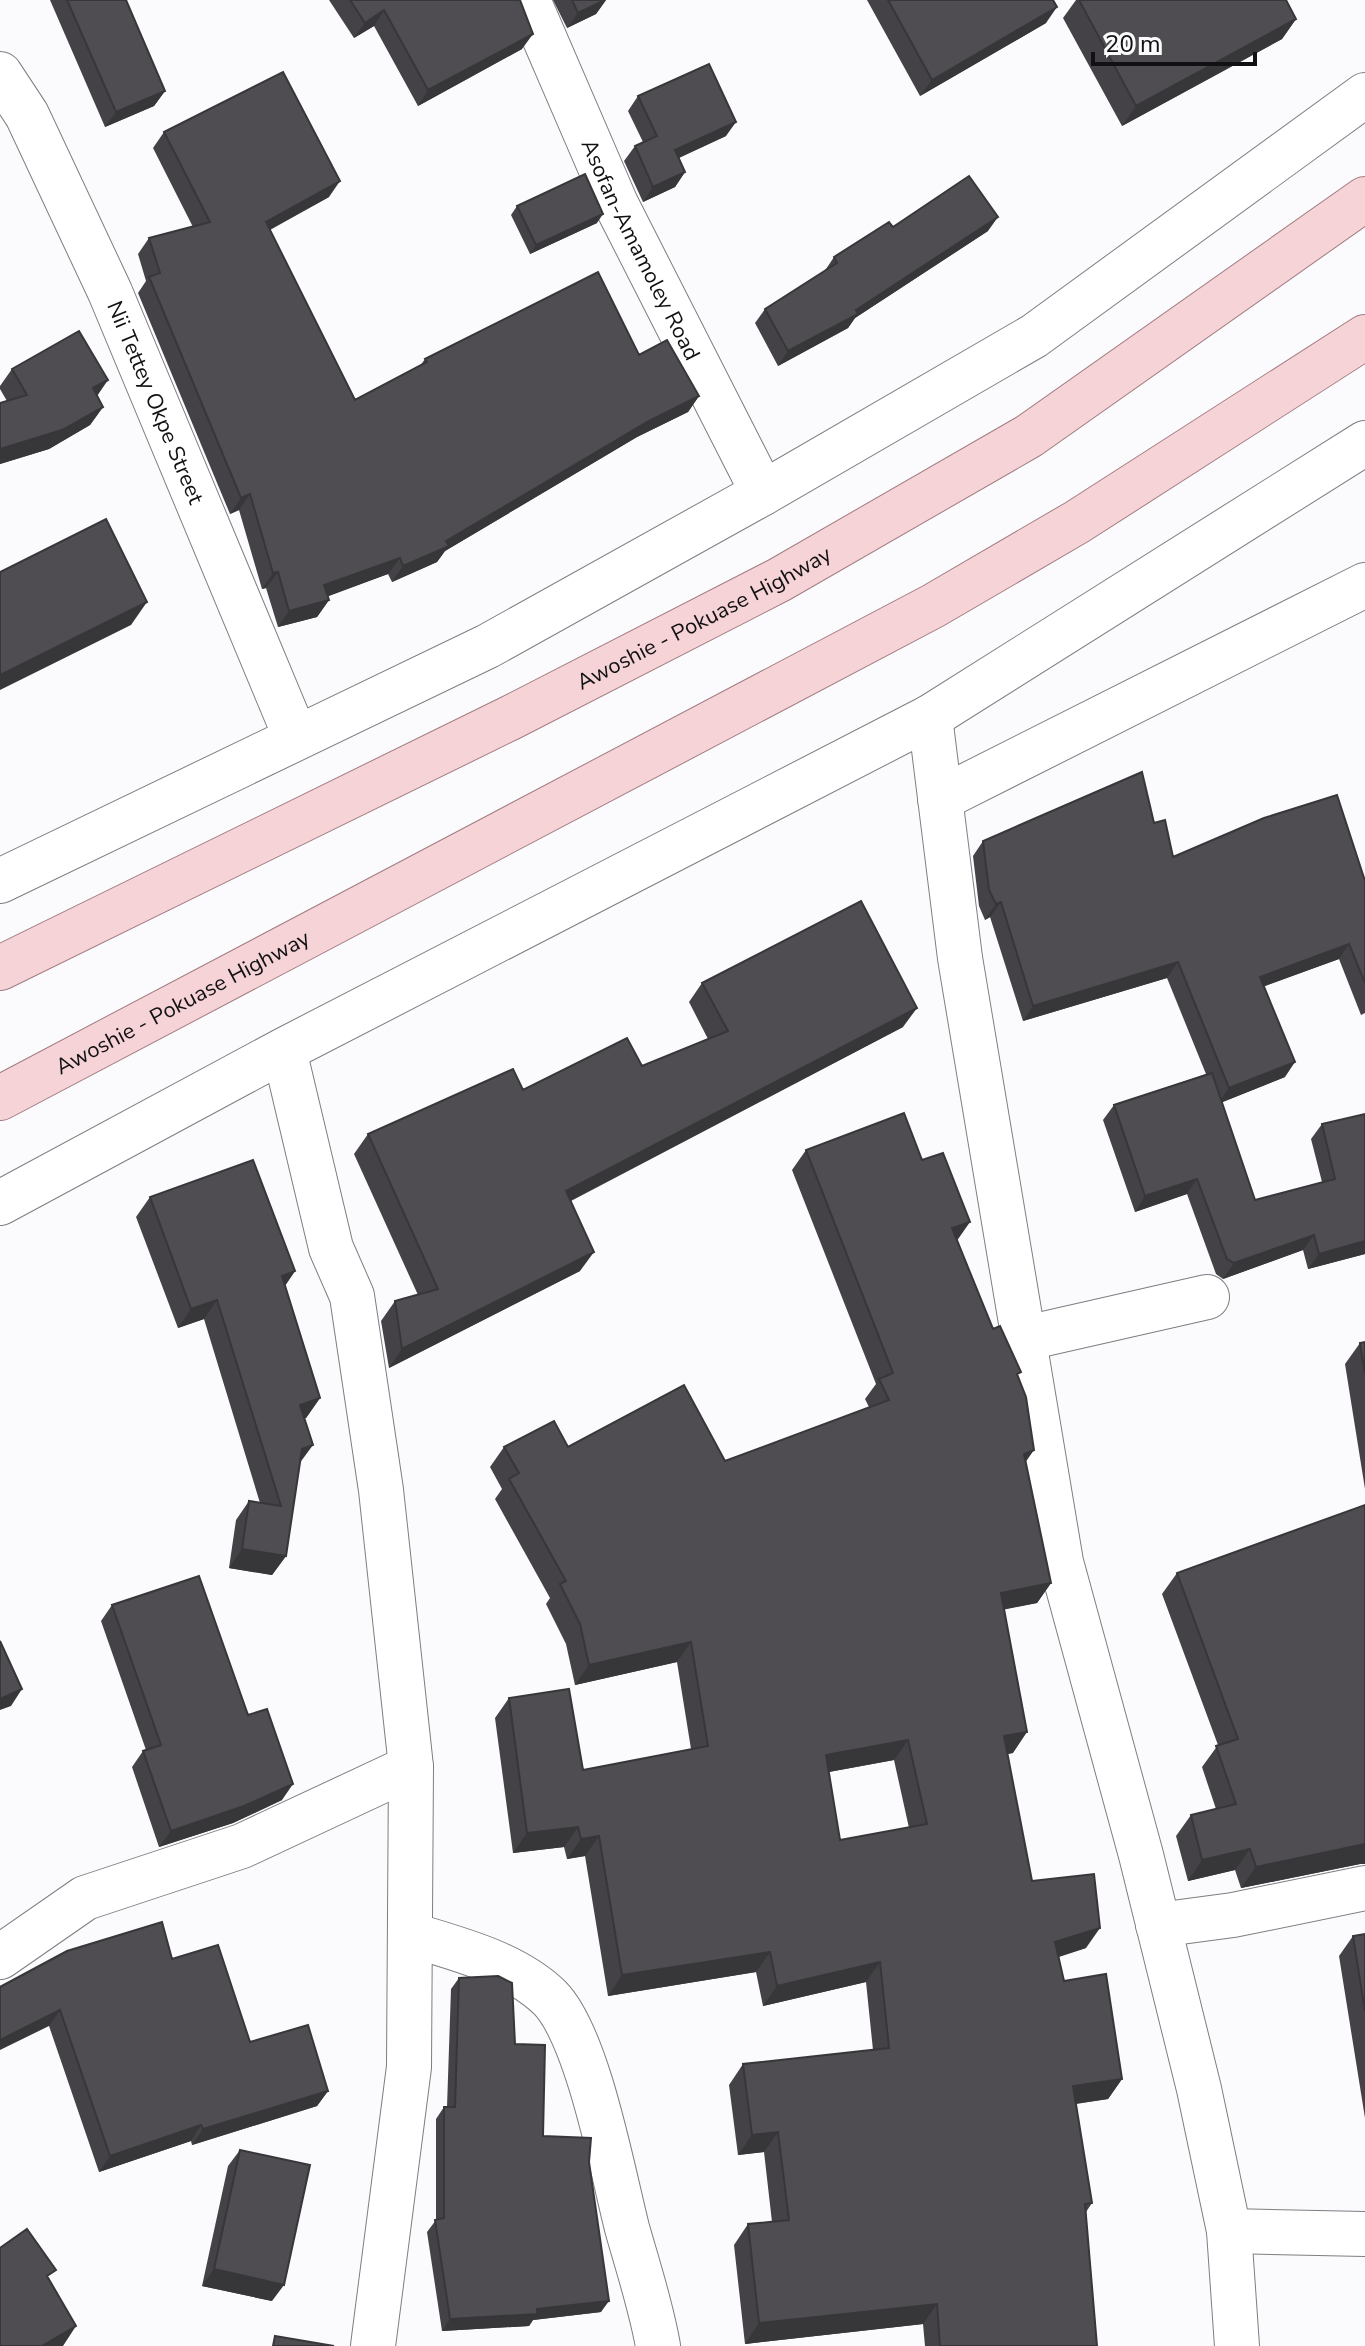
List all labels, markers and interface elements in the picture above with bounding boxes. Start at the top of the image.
scale bar [1093,16,1255,66]
text: 20 m [1105,28,1161,60]
street label: Asofan-Amamoley Road [574,135,707,366]
street label: Nii Tettey Okpe Street [99,297,211,509]
street label: Awoshie - Pokuase Highway [571,539,837,697]
street label: Awoshie - Pokuase Highway [50,923,316,1082]

